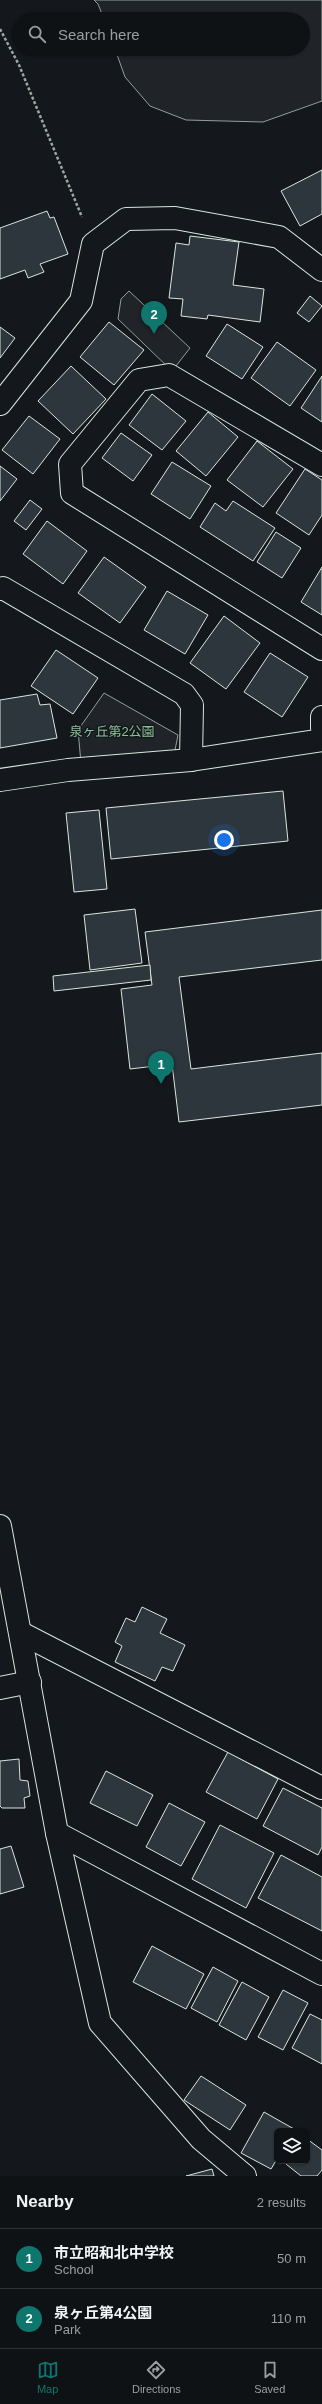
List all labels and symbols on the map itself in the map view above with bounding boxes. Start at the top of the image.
pin: 2 [141,301,167,334]
park label: 泉ヶ丘第2公園 [69,724,155,739]
your location [214,830,234,850]
pin: 1 [148,1051,174,1084]

